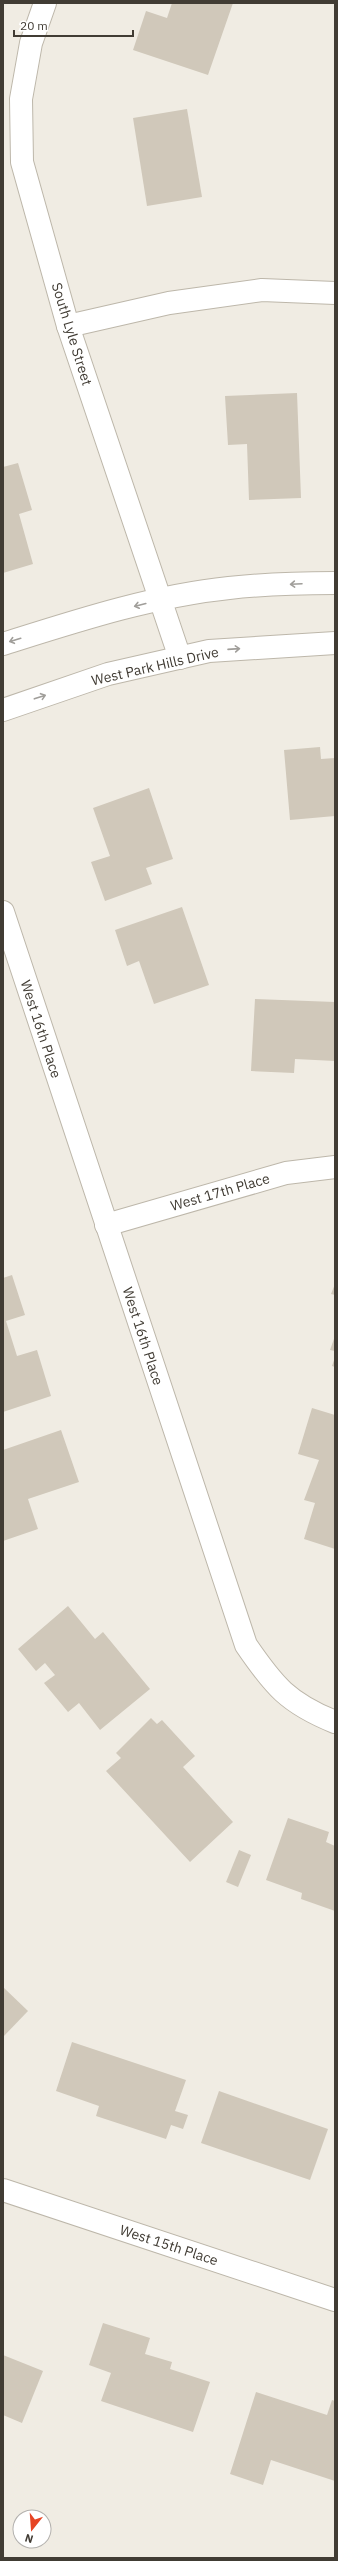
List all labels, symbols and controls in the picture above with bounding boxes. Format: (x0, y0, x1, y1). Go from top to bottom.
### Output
scale bar (14, 12, 133, 38)
text: 20 m (20, 18, 48, 33)
street label: South Lyle Street (48, 280, 96, 388)
one-way arrow (290, 580, 303, 587)
one-way arrow (134, 602, 147, 610)
one-way arrow (9, 637, 21, 645)
street label: West Park Hills Drive (90, 643, 221, 689)
one-way arrow (227, 646, 240, 653)
one-way arrow (33, 693, 46, 700)
street label: West 16th Place (17, 978, 65, 1081)
street label: West 17th Place (168, 1169, 272, 1215)
street label: West 16th Place (119, 1285, 167, 1388)
street label: West 15th Place (118, 2221, 221, 2269)
north arrow (12, 2509, 52, 2549)
text: N (23, 2531, 35, 2546)

